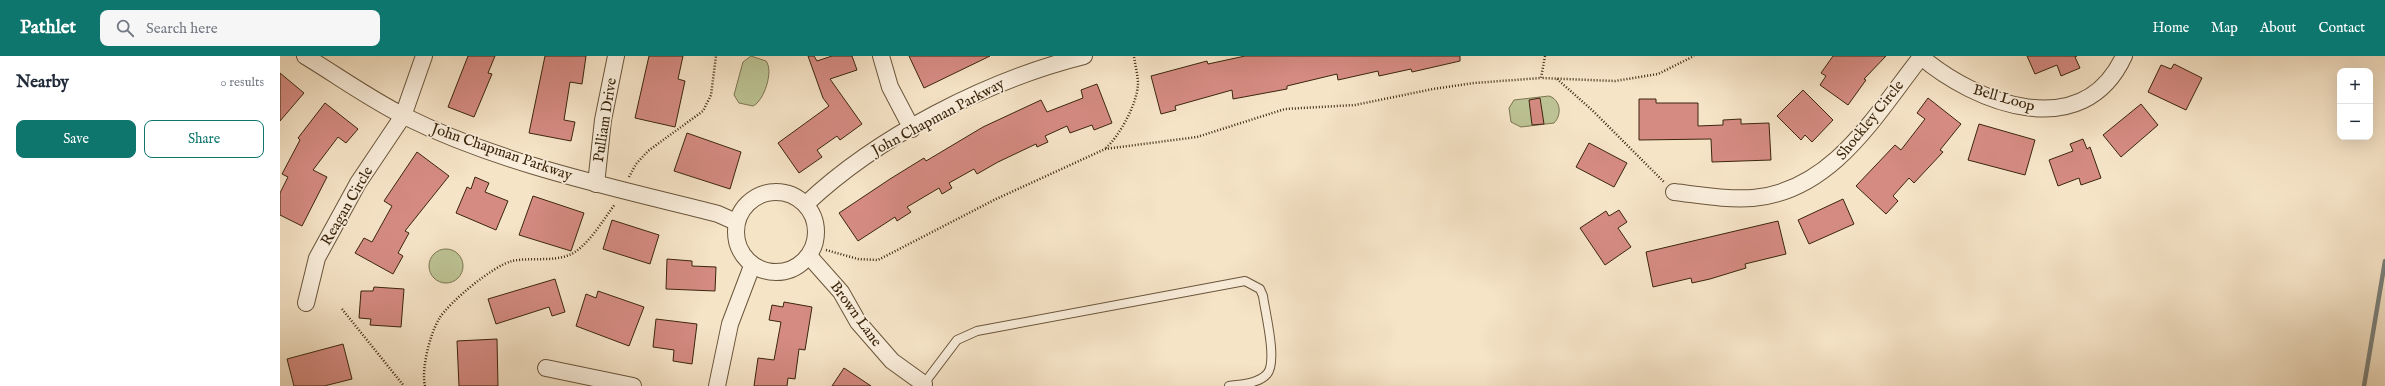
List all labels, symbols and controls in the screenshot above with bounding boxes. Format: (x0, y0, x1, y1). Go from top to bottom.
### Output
search box (100, 10, 380, 46)
text: Pathlet (20, 16, 76, 40)
icon: search (114, 17, 136, 39)
text: Search here (146, 19, 218, 38)
text: Home (2153, 19, 2189, 37)
text: Map (2211, 19, 2238, 37)
text: About (2260, 19, 2296, 37)
text: Contact (2318, 19, 2365, 37)
map controls (2337, 68, 2373, 140)
button: + (2337, 68, 2373, 104)
text: Nearby (16, 72, 69, 93)
text: 0 results (220, 74, 264, 91)
street label: John Chapman Parkway (867, 74, 1008, 161)
street label: Pulliam Drive (589, 76, 621, 163)
street label: Shockley Circle (1832, 76, 1908, 164)
street label: Bell Loop (1971, 80, 2037, 116)
button: − (2337, 104, 2373, 140)
street label: John Chapman Parkway (427, 118, 575, 185)
button: Save (16, 120, 136, 158)
button: Share (144, 120, 264, 158)
street label: Reagan Circle (317, 163, 377, 249)
street label: Brown Lane (826, 277, 886, 351)

